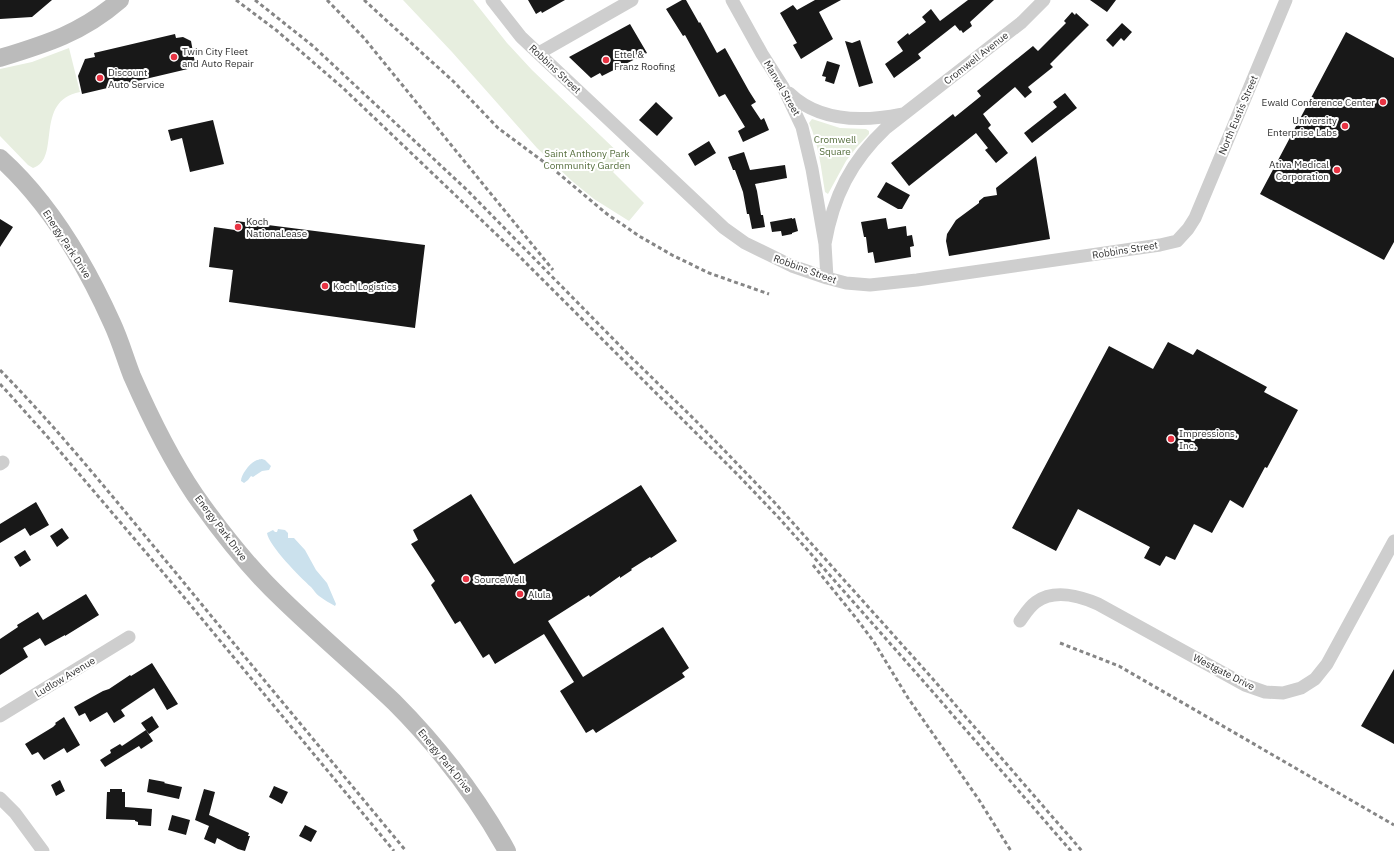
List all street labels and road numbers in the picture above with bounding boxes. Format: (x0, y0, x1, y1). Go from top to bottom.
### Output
street label: Cromwell Avenue (941, 28, 1011, 87)
street label: Robbins Street (526, 42, 584, 97)
street label: Manvel Street (761, 58, 803, 118)
street label: North Eustis Street (1215, 73, 1261, 157)
street label: Energy Park Drive (40, 207, 94, 281)
street label: Robbins Street (1091, 238, 1159, 262)
street label: Robbins Street (772, 252, 839, 287)
street label: Energy Park Drive (192, 493, 250, 564)
street label: Westgate Drive (1191, 651, 1258, 693)
street label: Ludlow Avenue (32, 654, 98, 700)
street label: Energy Park Drive (415, 726, 475, 796)

